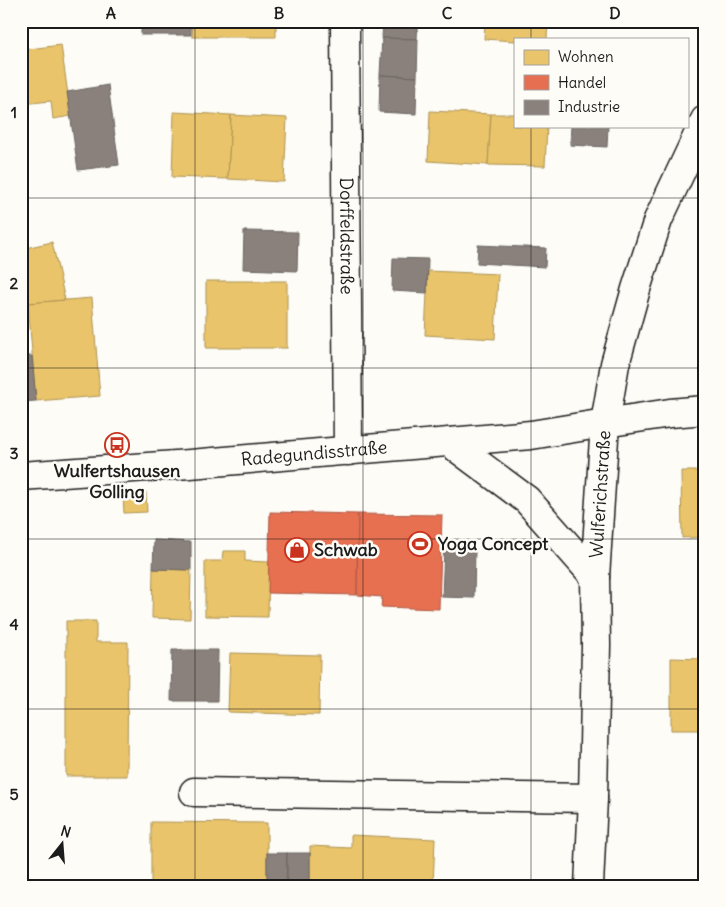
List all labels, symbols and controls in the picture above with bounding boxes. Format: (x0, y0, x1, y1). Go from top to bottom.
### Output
text: A (106, 3, 116, 23)
text: B (274, 3, 285, 23)
text: C (442, 3, 453, 23)
text: D (609, 3, 621, 23)
legend (514, 38, 688, 128)
text: Wohnen (558, 47, 614, 66)
text: Handel (558, 73, 606, 92)
text: Industrie (558, 97, 620, 116)
text: 1 (11, 102, 17, 122)
street label: Dorffeldstraße (335, 177, 359, 295)
text: 2 (10, 273, 19, 293)
street label: Wulferichstraße (584, 430, 615, 559)
bus stop icon: Wulfertshausen Golling (104, 432, 130, 458)
street label: Radegundisstraße (240, 435, 388, 471)
text: 3 (9, 443, 19, 463)
place label: Wulfertshausen Golling (54, 459, 181, 503)
sports icon: Yoga Concept (407, 531, 433, 557)
place label: Yoga Concept (437, 532, 549, 555)
shop icon: Schwab (284, 537, 310, 563)
place label: Schwab (314, 538, 378, 561)
text: 4 (9, 614, 19, 634)
text: 5 (9, 784, 19, 804)
north arrow (38, 820, 88, 870)
text: N (59, 822, 73, 842)

